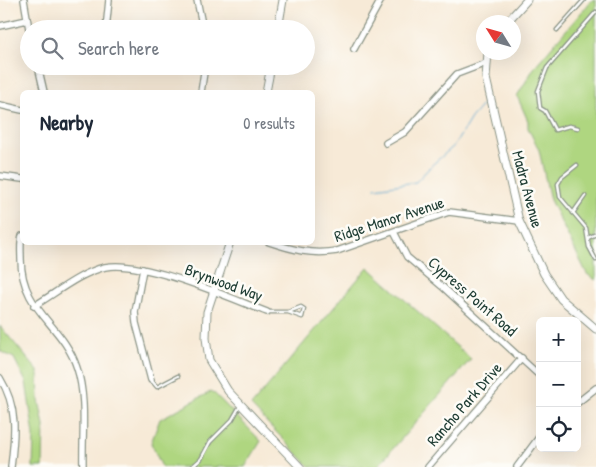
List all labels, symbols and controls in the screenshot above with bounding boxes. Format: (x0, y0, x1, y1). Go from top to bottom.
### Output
north arrow (476, 15, 521, 60)
search box (20, 20, 315, 75)
icon: search (38, 34, 66, 62)
text: Search here (78, 35, 159, 61)
text: Nearby (40, 108, 93, 137)
text: 0 results (243, 112, 295, 134)
street label: Madra Avenue (507, 148, 549, 230)
street label: Ridge Manor Avenue (331, 191, 447, 247)
street label: Cypress Point Road (424, 251, 522, 341)
street label: Brynwood Way (182, 258, 266, 306)
map controls (536, 317, 581, 452)
button: + (536, 317, 581, 362)
street label: Rancho Park Drive (421, 357, 507, 451)
button: − (536, 362, 581, 407)
button: locate (536, 407, 581, 452)

